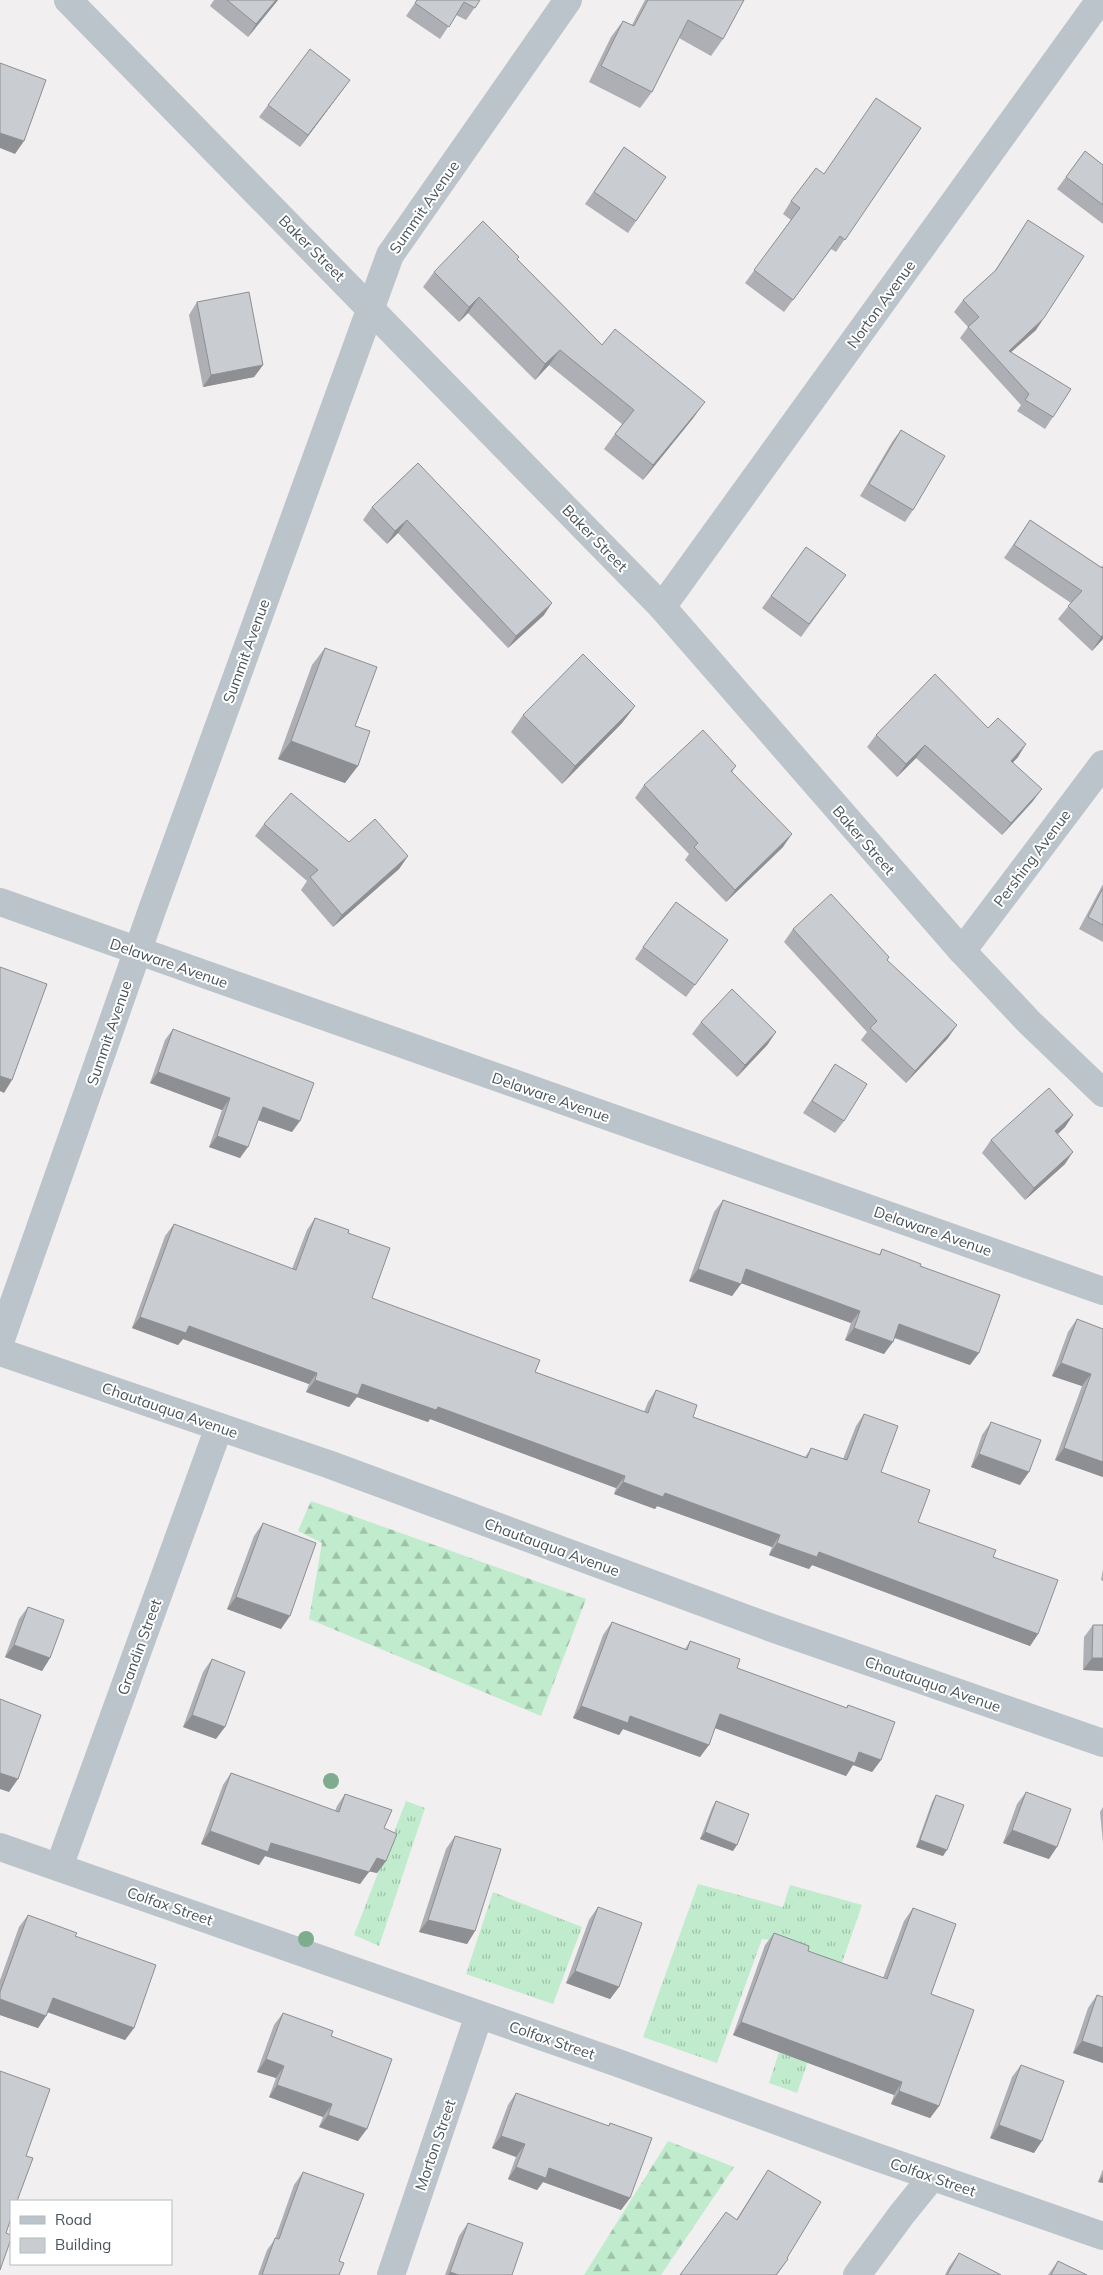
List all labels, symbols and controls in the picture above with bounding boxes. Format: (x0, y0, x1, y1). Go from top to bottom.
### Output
street label: Summit Avenue (385, 157, 463, 257)
street label: Baker Street (275, 211, 349, 285)
street label: Norton Avenue (843, 256, 919, 352)
street label: Baker Street (558, 501, 632, 575)
street label: Summit Avenue (218, 596, 274, 706)
street label: Baker Street (829, 801, 899, 879)
street label: Pershing Avenue (989, 806, 1075, 910)
street label: Delaware Avenue (108, 934, 230, 992)
street label: Summit Avenue (82, 978, 136, 1088)
street label: Delaware Avenue (490, 1068, 612, 1126)
street label: Delaware Avenue (872, 1202, 994, 1260)
street label: Chautauqua Avenue (100, 1378, 240, 1442)
street label: Chautauqua Avenue (482, 1514, 622, 1580)
street label: Grandin Street (113, 1596, 165, 1698)
street label: Chautauqua Avenue (863, 1652, 1003, 1716)
street label: Colfax Street (125, 1882, 215, 1930)
street label: Colfax Street (507, 2016, 597, 2064)
street label: Morton Street (411, 2097, 459, 2193)
street label: Colfax Street (888, 2153, 978, 2201)
legend (10, 2200, 172, 2265)
text: Road (55, 2210, 92, 2229)
text: Building (55, 2235, 111, 2254)

